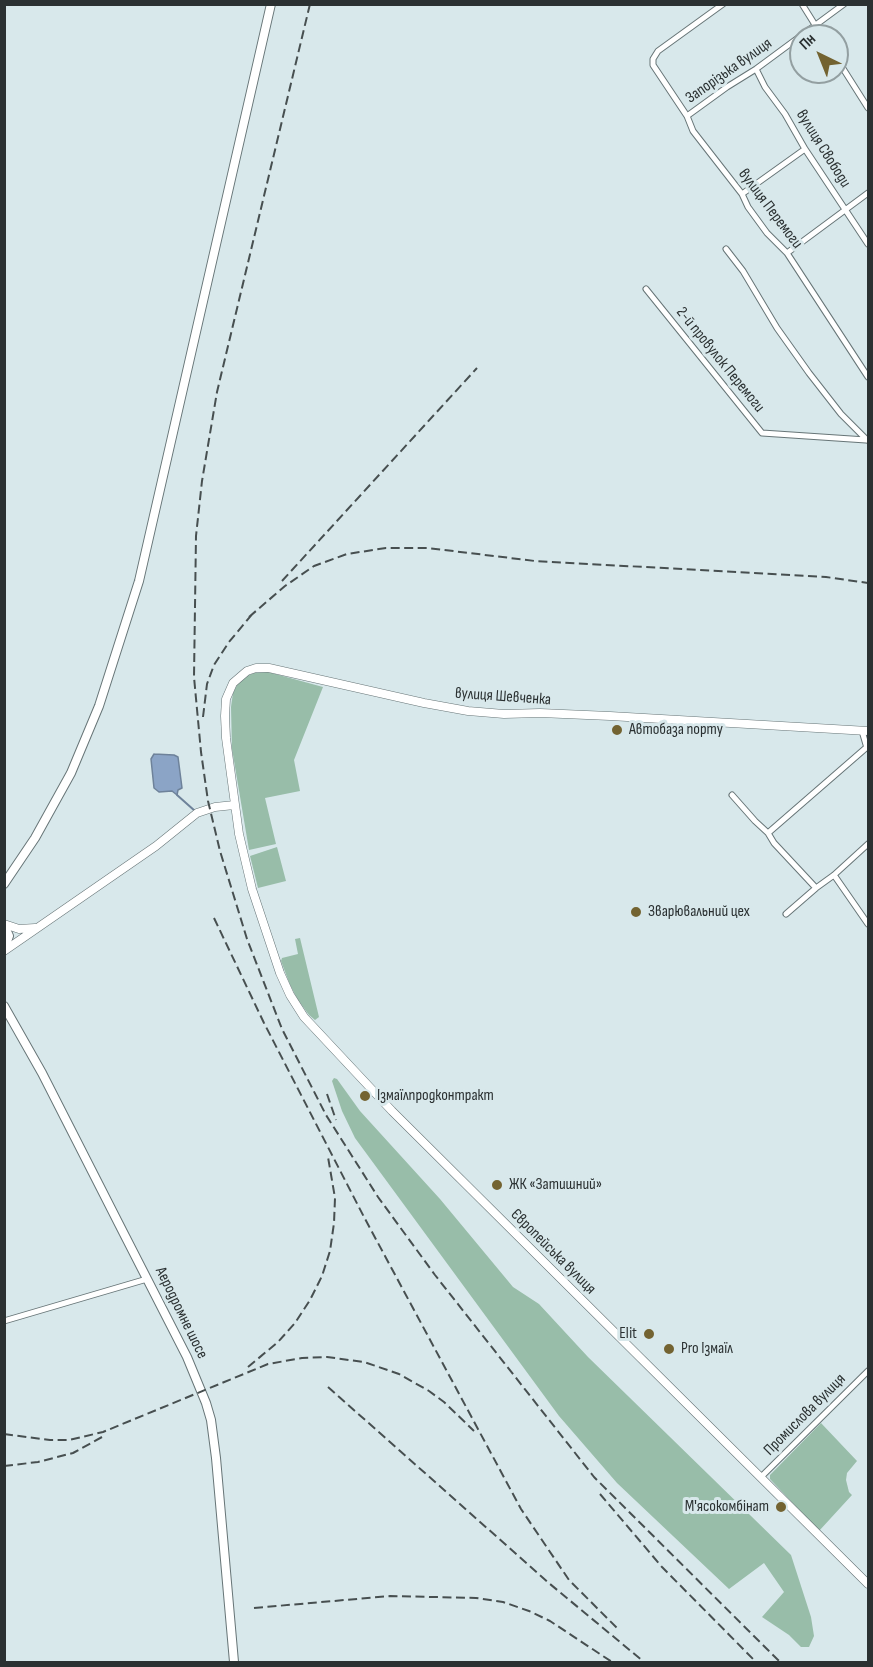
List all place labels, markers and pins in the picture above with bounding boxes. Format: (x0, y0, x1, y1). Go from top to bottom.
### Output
place label: Автобаза порту (629, 720, 723, 740)
marker: Автобаза порту (610, 723, 624, 737)
place label: Зварювальний цех (648, 902, 750, 922)
marker: Зварювальний цех (629, 905, 643, 919)
place label: Ізмаїлпродконтракт (377, 1086, 494, 1106)
marker: Ізмаїлпродконтракт (358, 1089, 372, 1103)
place label: ЖК «Затишний» (509, 1175, 602, 1195)
marker: ЖК «Затишний» (490, 1178, 504, 1192)
place label: Elit (619, 1324, 637, 1344)
marker: Elit (642, 1327, 656, 1341)
place label: Pro Ізмаїл (681, 1339, 733, 1359)
marker: Pro Ізмаїл (662, 1342, 676, 1356)
place label: М'ясокомбінат (685, 1497, 769, 1517)
marker: М'ясокомбінат (774, 1500, 788, 1514)

